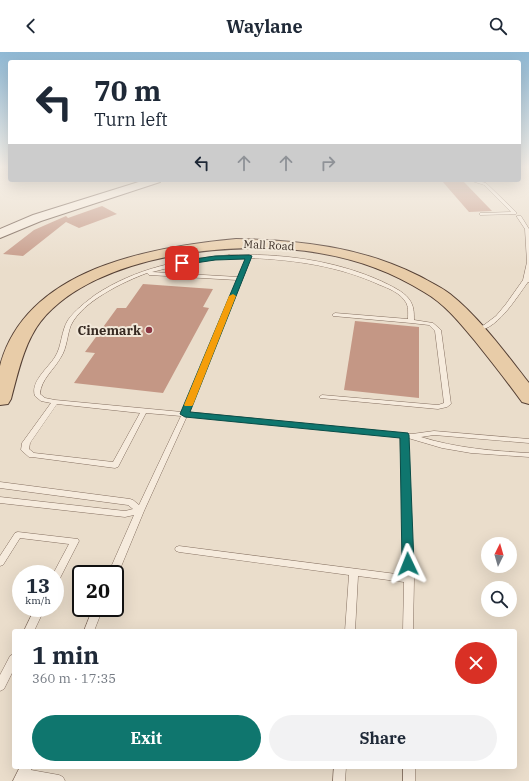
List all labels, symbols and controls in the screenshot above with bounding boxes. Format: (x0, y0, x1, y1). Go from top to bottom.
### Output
icon: back (20, 15, 42, 37)
text: Waylane (226, 15, 303, 38)
icon: search (487, 15, 509, 37)
text: 70 m (94, 72, 161, 109)
icon: left (28, 76, 80, 128)
text: Turn left (94, 108, 168, 131)
icon: left (191, 152, 213, 174)
icon: ahead (233, 152, 255, 174)
icon: ahead (275, 152, 297, 174)
icon: right (317, 152, 339, 174)
street label: Mall Road (243, 237, 295, 253)
pin (165, 246, 199, 280)
icon: arrive (171, 252, 193, 274)
place label: Cinemark (77, 322, 142, 339)
marker: Cinemark (144, 325, 154, 335)
north arrow (481, 537, 517, 573)
map controls (481, 537, 517, 617)
position arrow (387, 543, 429, 585)
speed limit sign: 20 (72, 565, 124, 617)
text: 13 (26, 572, 50, 599)
button: search (481, 581, 517, 617)
text: km/h (25, 594, 51, 607)
text: 1 min (32, 639, 99, 671)
button: close (455, 642, 497, 684)
text: 360 m · 17:35 (32, 670, 116, 687)
button: Exit (32, 715, 261, 761)
button: Share (269, 715, 497, 761)

